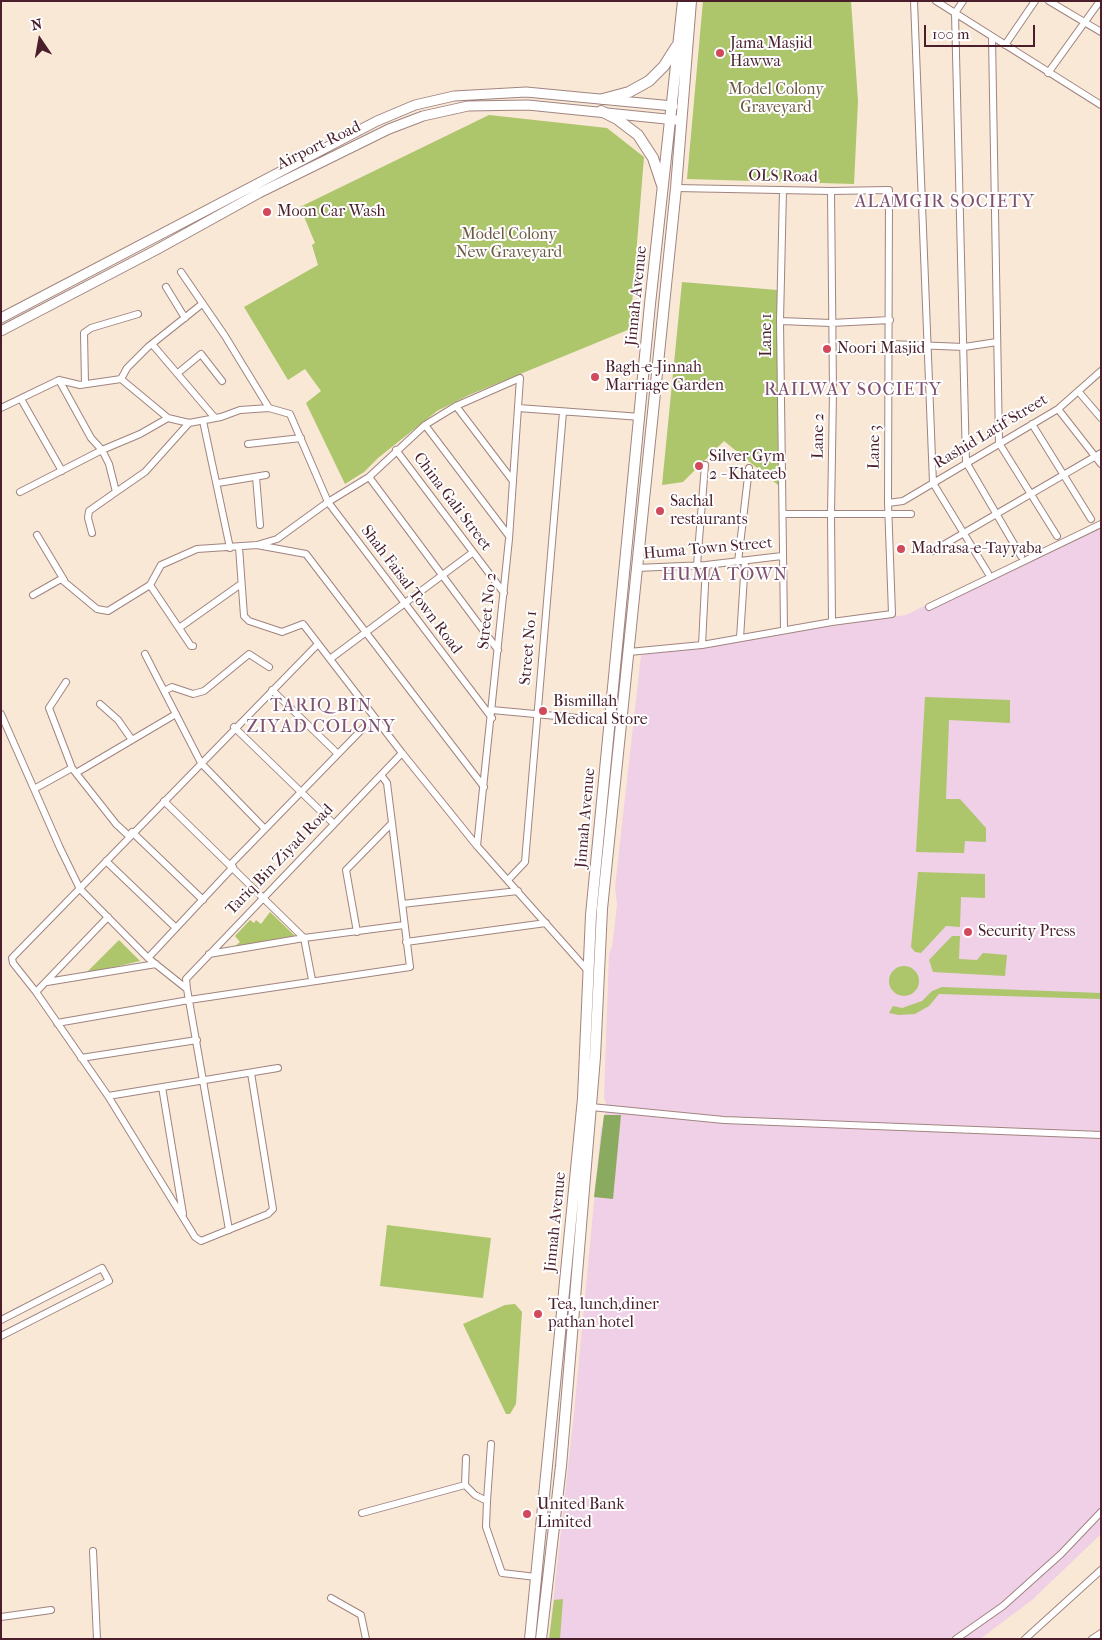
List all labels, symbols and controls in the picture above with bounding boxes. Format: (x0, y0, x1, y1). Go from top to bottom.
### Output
north arrow (15, 15, 65, 65)
text: N (30, 15, 44, 34)
scale bar (927, 15, 1038, 47)
text: 100 m (932, 25, 970, 43)
place label: Jama Masjid Hawwa (730, 34, 813, 72)
marker: Jama Masjid Hawwa (714, 47, 726, 59)
park label: Model Colony Graveyard (728, 80, 824, 118)
street label: Airport Road (274, 117, 364, 175)
street label: OLS Road (748, 167, 818, 187)
district label: ALAMGIR SOCIETY (853, 192, 1037, 214)
place label: Moon Car Wash (277, 202, 386, 222)
marker: Moon Car Wash (261, 206, 273, 218)
park label: Model Colony New Graveyard (456, 225, 562, 263)
street label: Jinnah Avenue (622, 245, 652, 347)
street label: Lane 1 (757, 313, 777, 357)
place label: Noori Masjid (837, 339, 925, 359)
marker: Noori Masjid (821, 343, 833, 355)
place label: Bagh-e-Jinnah Marriage Garden (605, 358, 724, 396)
marker: Bagh-e-Jinnah Marriage Garden (589, 371, 601, 383)
district label: RAILWAY SOCIETY (762, 380, 944, 402)
street label: Rashid Latif Street (931, 390, 1051, 474)
street label: Lane 2 (809, 413, 829, 459)
street label: Lane 3 (865, 425, 885, 469)
place label: Silver Gym 2 - Khateeb (709, 447, 786, 485)
street label: China Gali Street (409, 449, 495, 555)
marker: Silver Gym 2 - Khateeb (693, 460, 705, 472)
place label: Sachal restaurants (670, 492, 748, 530)
marker: Sachal restaurants (654, 505, 666, 517)
street label: Shah Faisal Town Road (356, 522, 466, 658)
street label: Huma Town Street (643, 534, 773, 564)
place label: Madrasa-e-Tayyaba (911, 539, 1042, 559)
marker: Madrasa-e-Tayyaba (895, 543, 907, 555)
district label: HUMA TOWN (661, 565, 789, 587)
street label: Street No 2 (474, 572, 502, 650)
street label: Street No 1 (516, 610, 542, 686)
place label: Bismillah Medical Store (553, 692, 648, 730)
district label: TARIQ BIN ZIYAD COLONY (245, 696, 397, 739)
marker: Bismillah Medical Store (537, 705, 549, 717)
street label: Jinnah Avenue (572, 767, 600, 869)
street label: Tariq Bin Ziyad Road (222, 801, 338, 919)
place label: Security Press (978, 922, 1075, 942)
marker: Security Press (962, 926, 974, 938)
street label: Jinnah Avenue (541, 1171, 571, 1273)
place label: Tea, lunch,diner pathan hotel (548, 1295, 659, 1333)
marker: Tea, lunch,diner pathan hotel (532, 1308, 544, 1320)
place label: United Bank Limited (537, 1495, 624, 1533)
marker: United Bank Limited (521, 1508, 533, 1520)

